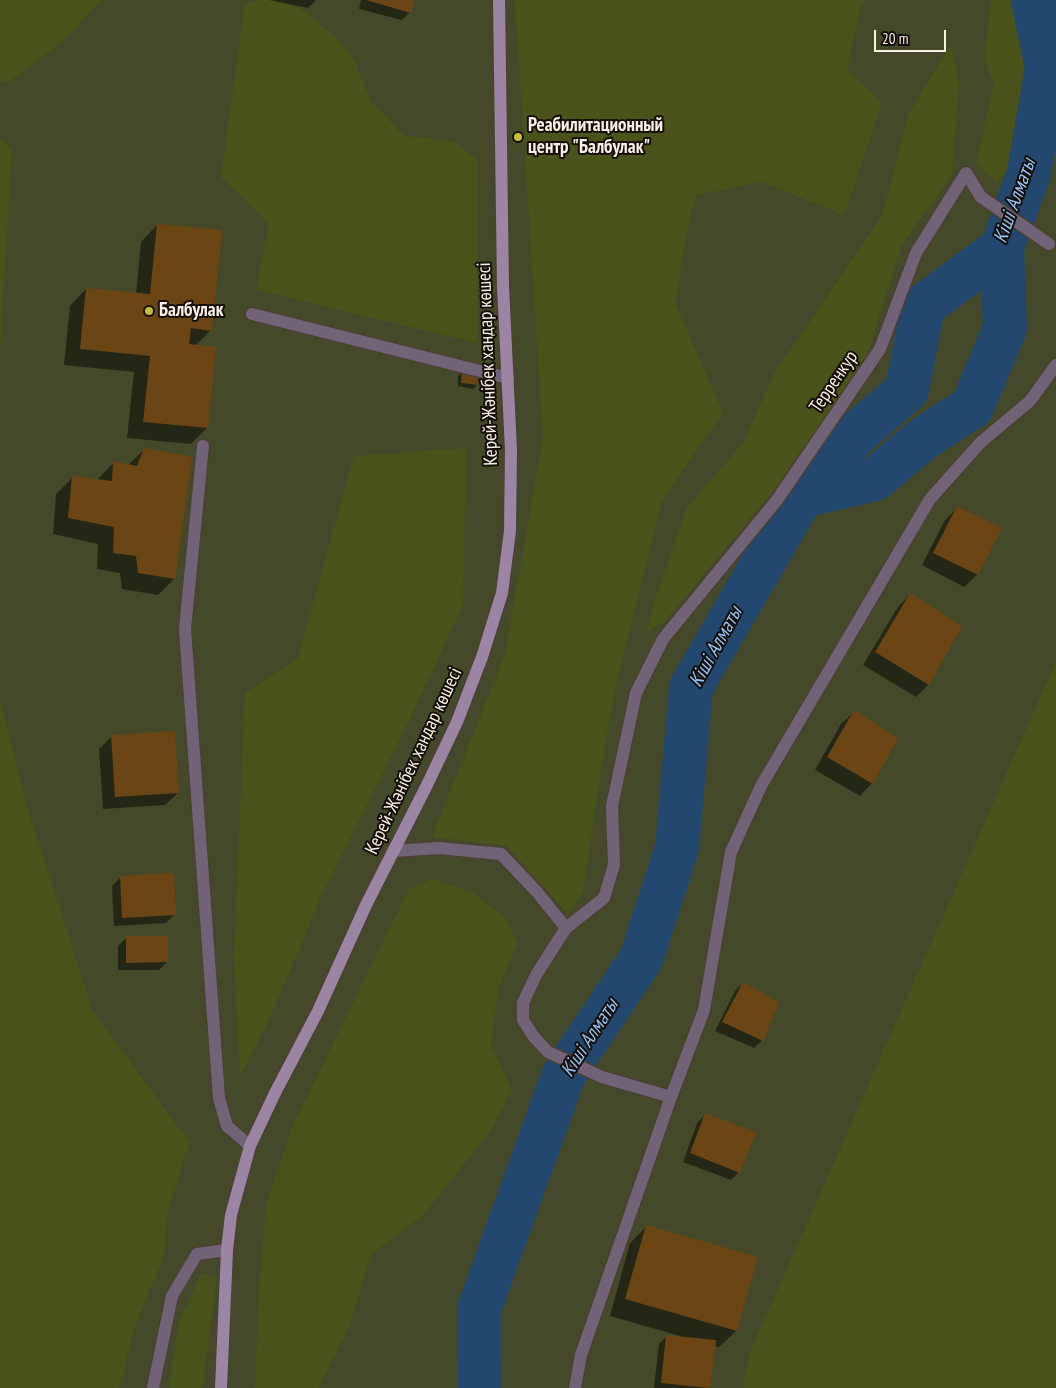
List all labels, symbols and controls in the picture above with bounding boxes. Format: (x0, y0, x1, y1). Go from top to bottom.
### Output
scale bar (876, 20, 948, 52)
text: 20 m (882, 29, 908, 48)
place label: Реабилитационный центр "Балбулак" (528, 115, 663, 159)
marker: Реабилитационный центр "Балбулак" (512, 131, 524, 143)
water label: Кіші Алматы (989, 156, 1041, 246)
street label: Керей-Жәнібек хандар көшесі (473, 262, 503, 466)
place label: Балбулак (159, 300, 223, 322)
marker: Балбулак (143, 305, 155, 317)
street label: Терренкур (805, 347, 863, 417)
water label: Кіші Алматы (684, 603, 748, 691)
street label: Керей-Жәнібек хандар көшесі (361, 664, 467, 858)
water label: Кіші Алматы (556, 995, 624, 1081)

